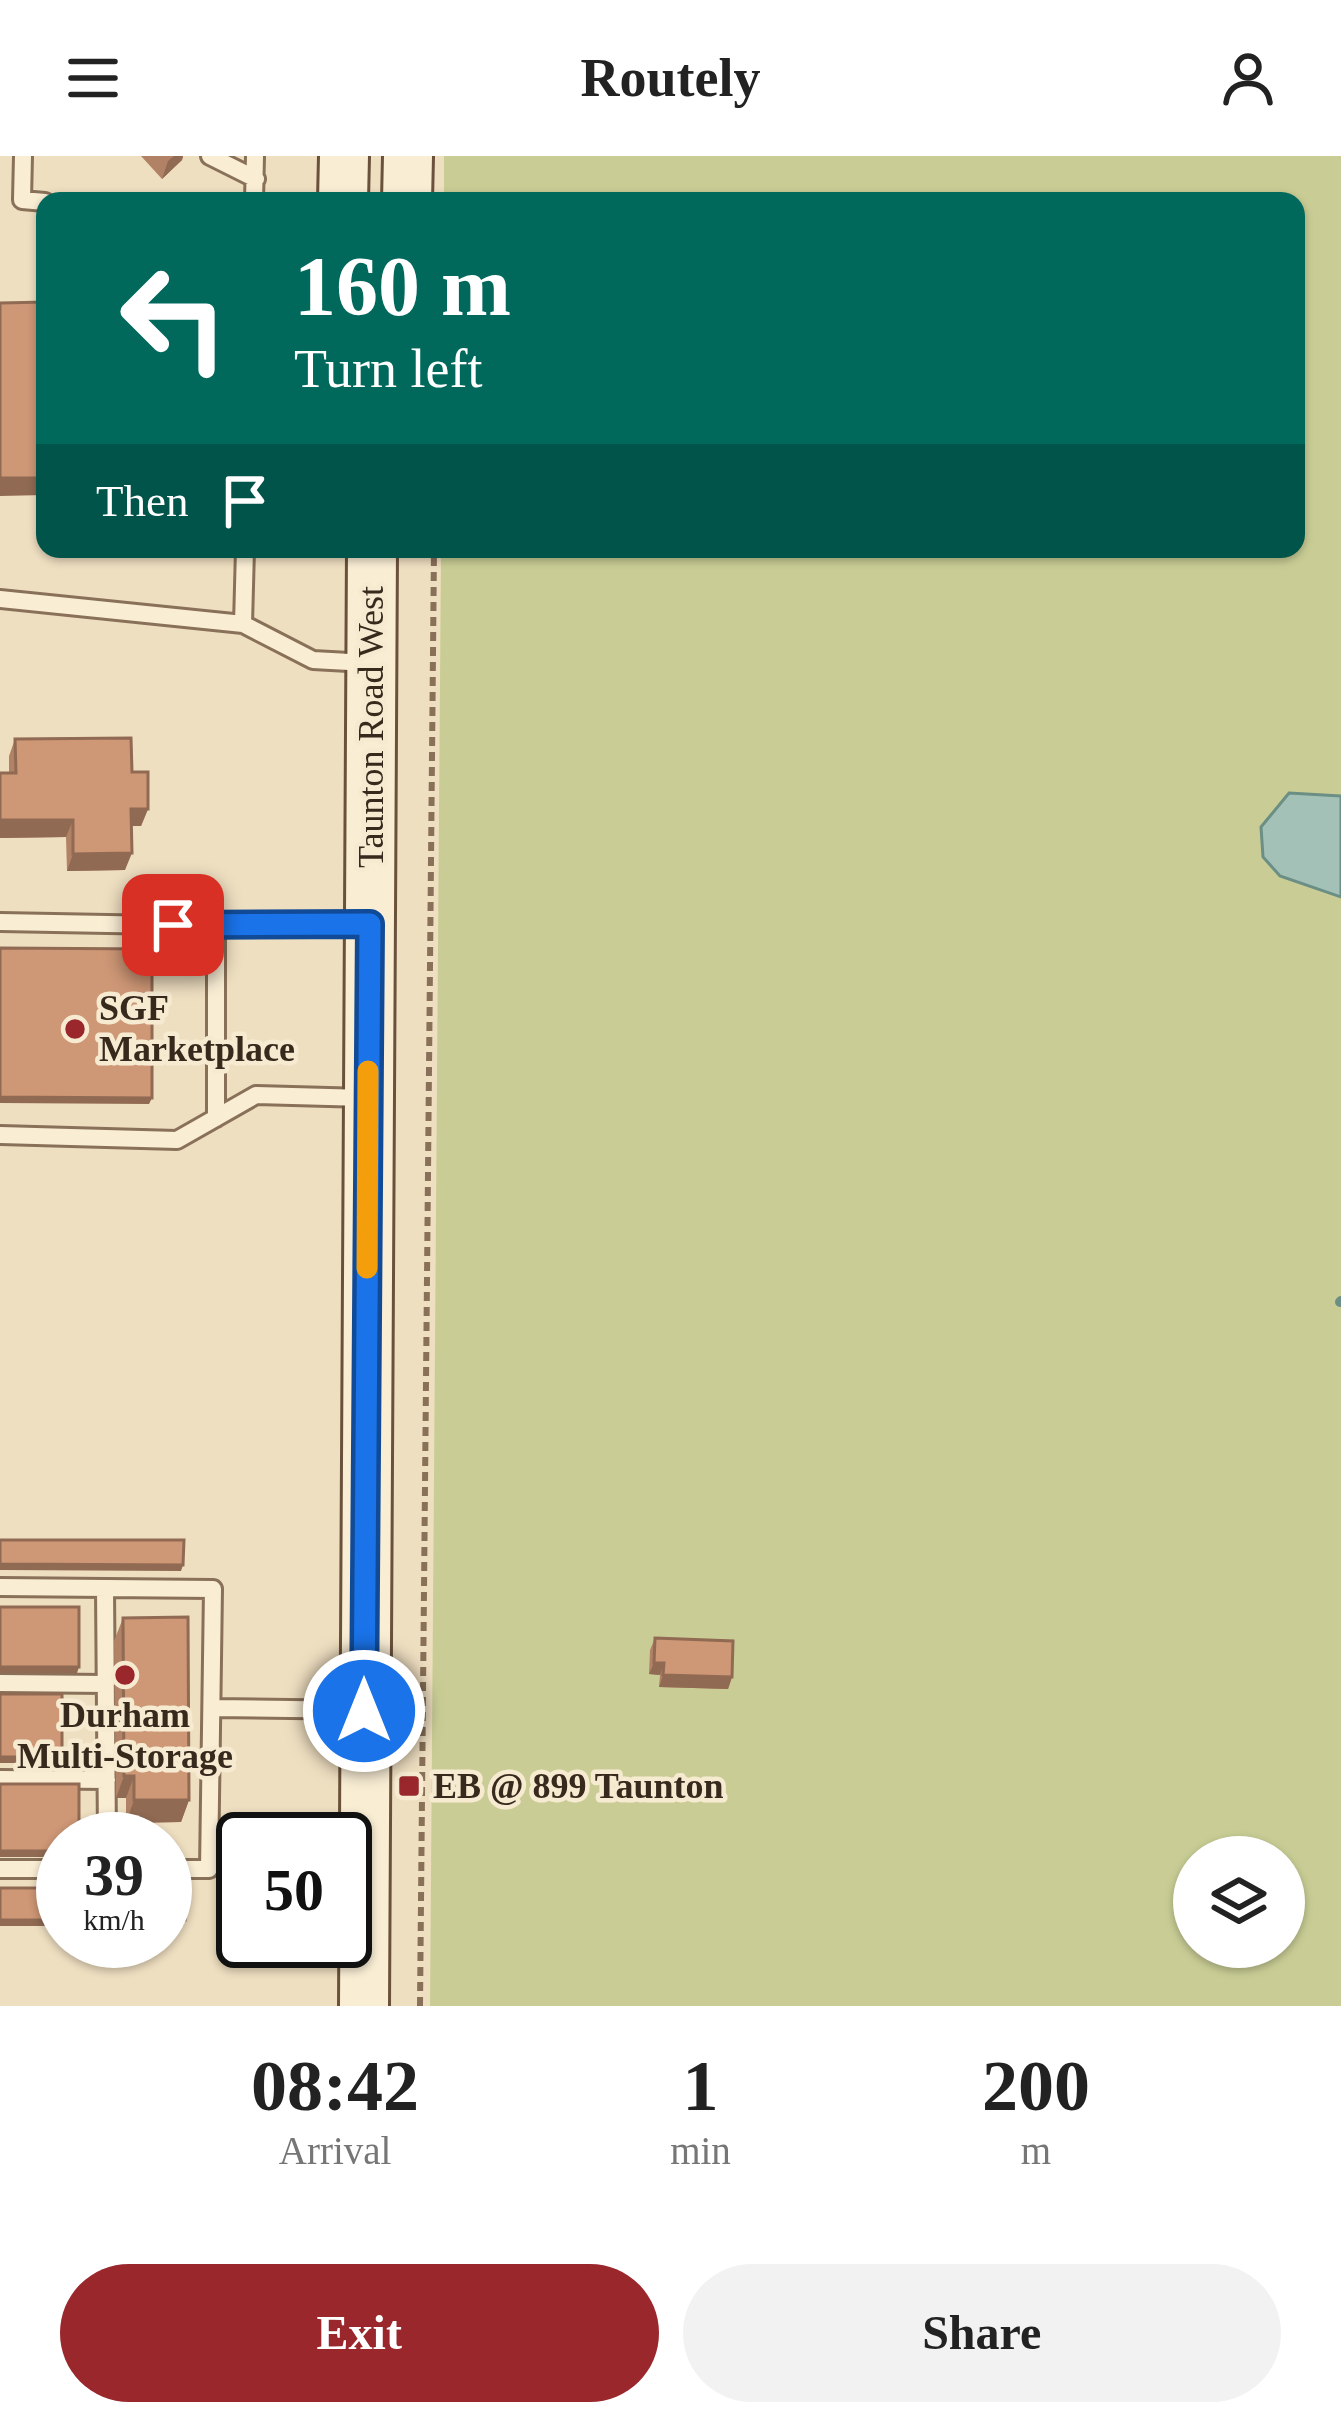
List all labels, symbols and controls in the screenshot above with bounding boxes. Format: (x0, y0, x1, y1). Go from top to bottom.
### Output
icon: menu (60, 45, 126, 111)
icon: person (1215, 45, 1281, 111)
text: Routely (581, 48, 760, 108)
icon: left (96, 240, 252, 396)
text: 160 m (294, 240, 511, 333)
text: Turn left (294, 339, 483, 399)
icon: arrive (212, 468, 278, 534)
text: Then (96, 476, 188, 526)
street label: Taunton Road West (351, 586, 391, 868)
pin (122, 874, 224, 976)
icon: arrive (140, 892, 206, 958)
place label: SGF Marketplace (99, 988, 295, 1069)
marker: SGF Marketplace (62, 1016, 88, 1042)
position arrow (301, 1648, 427, 1774)
marker: Durham Multi-Storage (112, 1662, 138, 1688)
place label: Durham Multi-Storage (17, 1695, 233, 1776)
place label: EB @ 899 Taunton (433, 1766, 724, 1806)
marker: EB @ 899 Taunton (396, 1773, 422, 1799)
speed limit sign: 50 (216, 1812, 372, 1968)
map controls (1173, 1836, 1305, 1968)
button: layers (1173, 1836, 1305, 1968)
text: 39 (84, 1842, 144, 1908)
text: km/h (83, 1903, 145, 1936)
text: 08:42 (251, 2046, 419, 2126)
text: 1 (682, 2046, 718, 2126)
text: 200 (982, 2046, 1090, 2126)
text: Arrival (279, 2129, 391, 2172)
text: min (670, 2129, 731, 2172)
text: m (1021, 2129, 1051, 2172)
button: Exit (60, 2264, 659, 2402)
button: Share (683, 2264, 1281, 2402)

